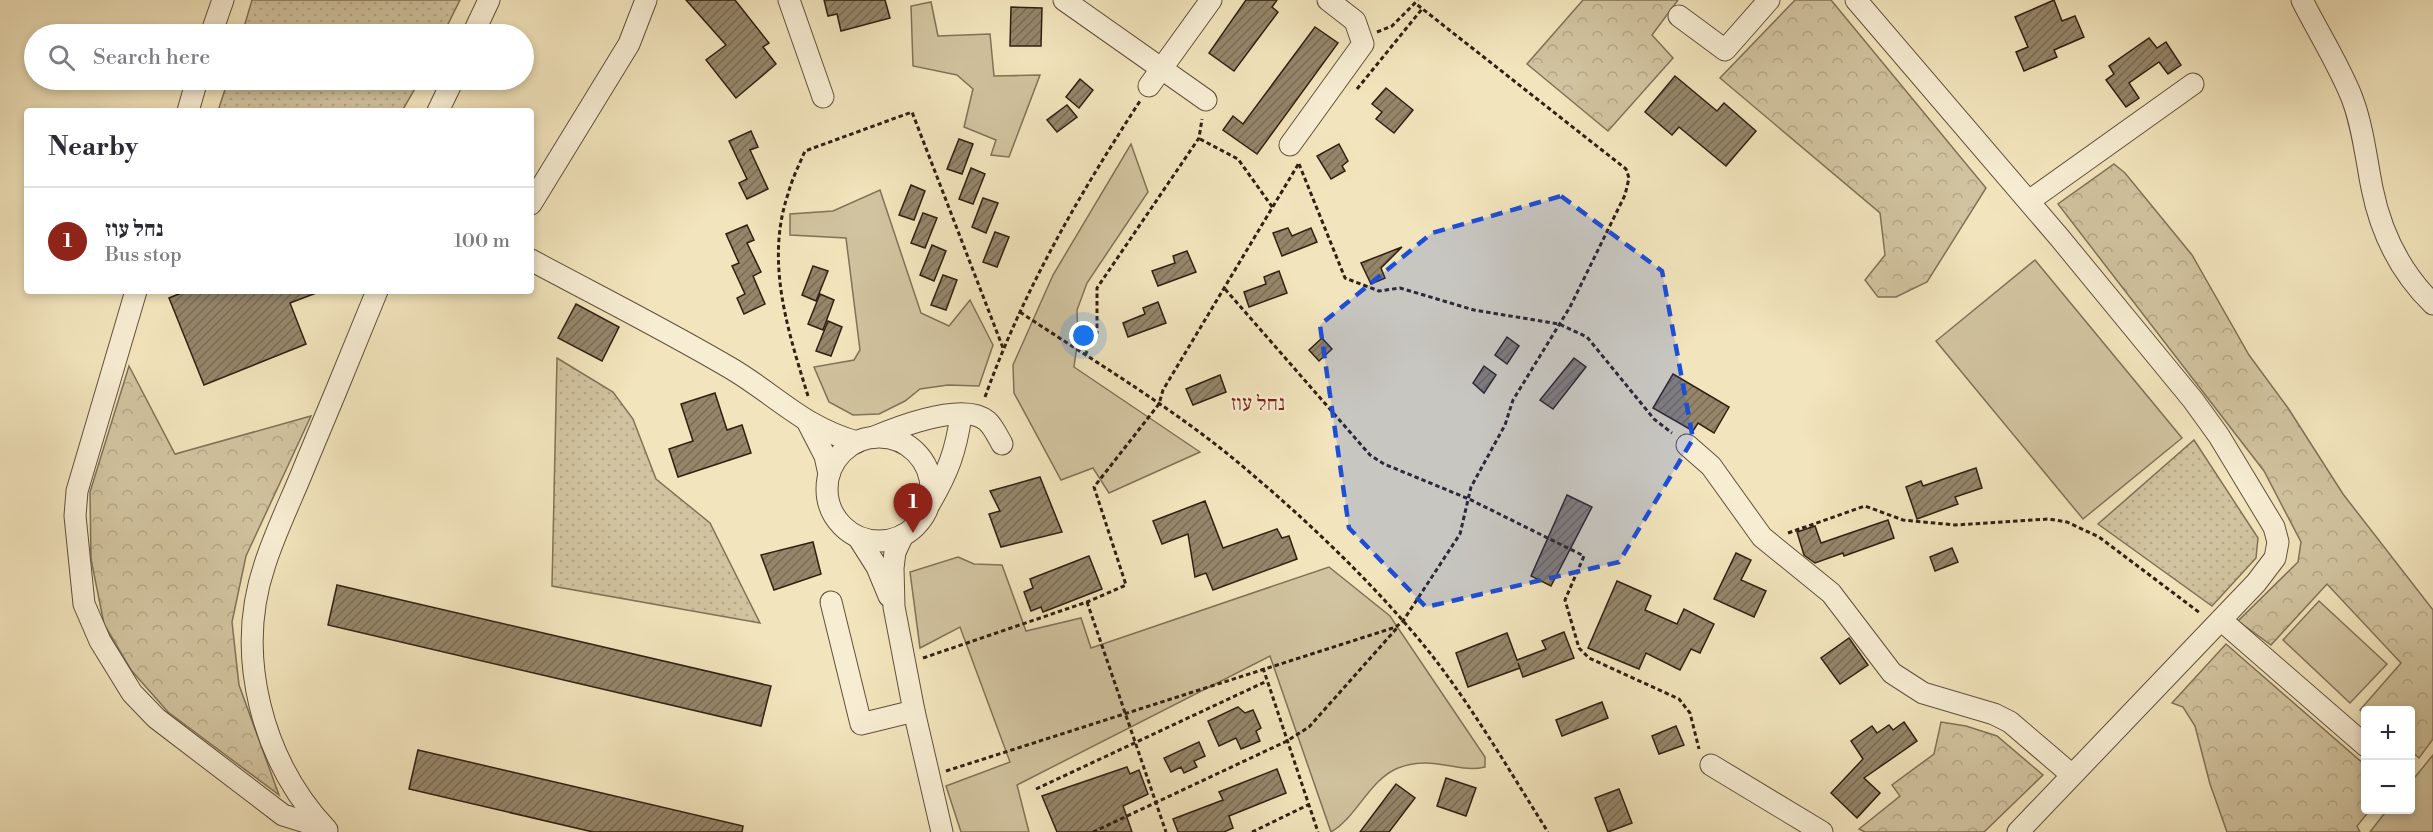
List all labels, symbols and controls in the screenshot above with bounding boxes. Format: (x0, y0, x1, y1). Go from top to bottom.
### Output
search box (24, 24, 534, 90)
icon: search (45, 41, 78, 74)
text: Search here (93, 44, 210, 71)
text: Nearby (48, 131, 138, 163)
text: נחל עוז (105, 216, 163, 243)
text: 1 (63, 229, 72, 254)
text: 100 m (454, 229, 510, 254)
text: Bus stop (105, 243, 182, 268)
your location (1069, 321, 1098, 350)
district label: נחל עוז (1231, 391, 1285, 417)
pin: 1 (894, 484, 932, 533)
map controls (2361, 706, 2415, 814)
button: + (2361, 706, 2415, 760)
button: − (2361, 760, 2415, 814)

